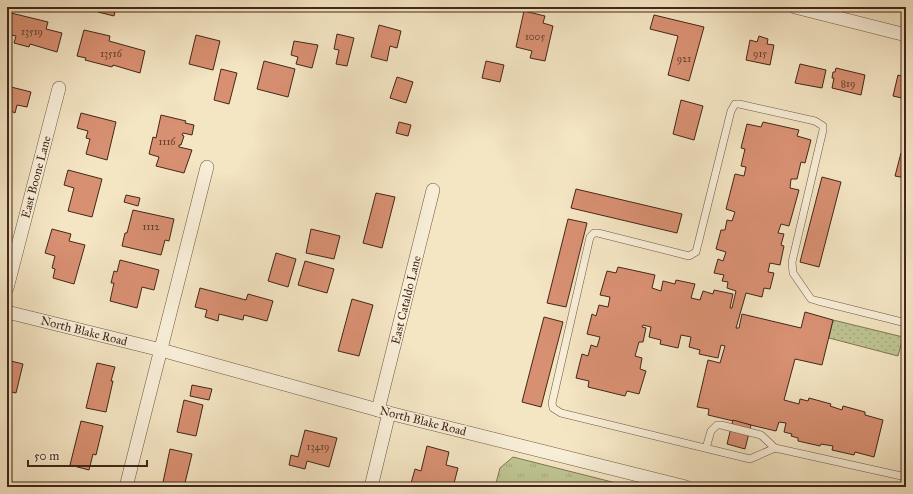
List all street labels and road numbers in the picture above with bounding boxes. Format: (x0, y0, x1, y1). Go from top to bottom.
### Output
street label: East Boone Lane (18, 134, 54, 220)
street label: East Cataldo Lane (388, 254, 424, 346)
street label: North Blake Road (39, 313, 129, 349)
street label: North Blake Road (378, 403, 468, 439)

